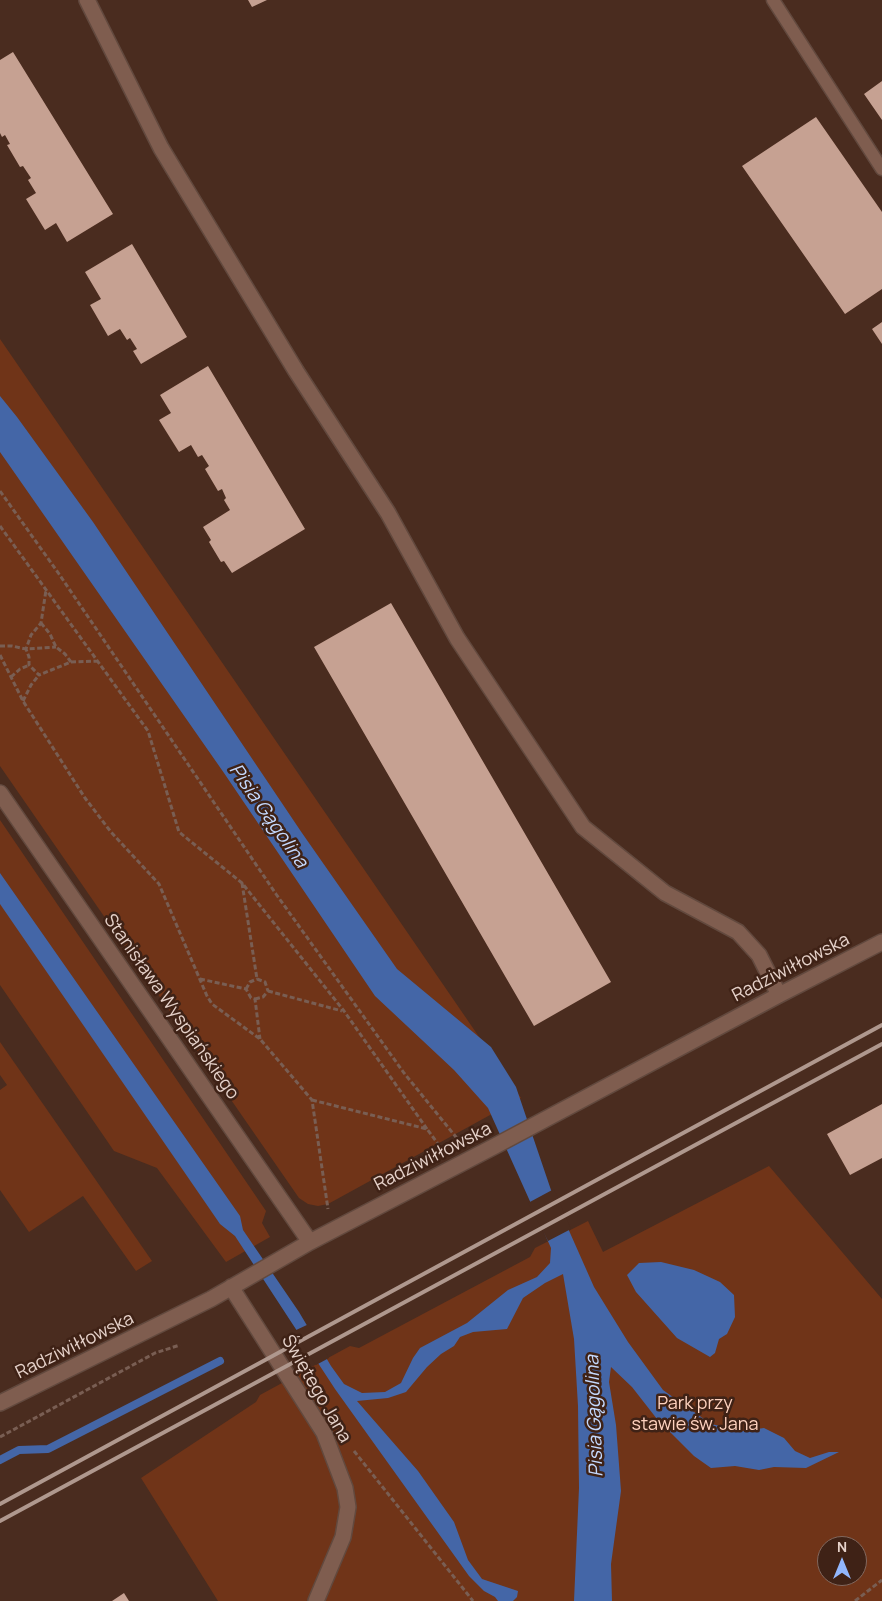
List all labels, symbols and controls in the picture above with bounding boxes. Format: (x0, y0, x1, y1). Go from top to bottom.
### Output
water label: Pisia Gągolina (224, 760, 312, 872)
street label: Stanisława Wyspiańskiego (99, 910, 243, 1104)
street label: Radziwiłłowska (729, 929, 853, 1007)
street label: Radziwiłłowska (371, 1118, 495, 1196)
street label: Radziwiłłowska (12, 1308, 138, 1384)
street label: Świętego Jana (276, 1331, 356, 1447)
water label: Pisia Gągolina (581, 1355, 609, 1477)
park label: Park przy stawie św. Jana (631, 1393, 759, 1436)
north arrow (817, 1536, 867, 1586)
text: N (837, 1537, 847, 1556)

